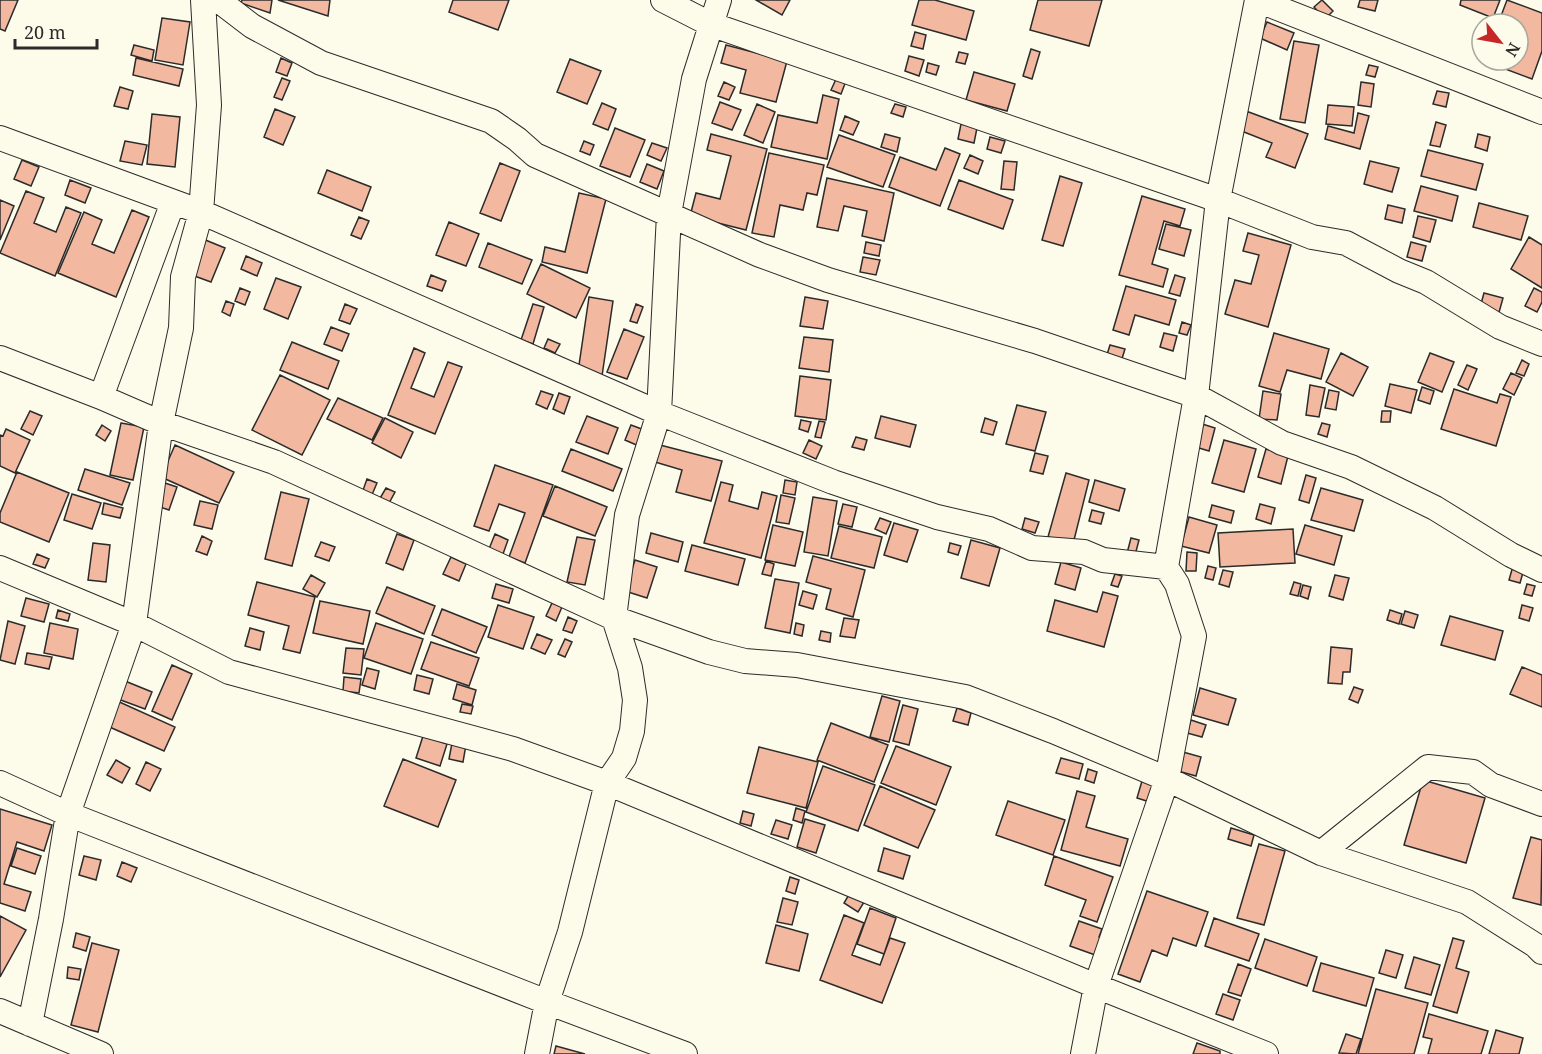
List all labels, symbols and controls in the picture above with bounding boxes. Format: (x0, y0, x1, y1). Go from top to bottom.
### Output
scale bar (15, 12, 98, 50)
north arrow (1470, 12, 1530, 72)
text: 20 m (24, 20, 66, 44)
text: N (1500, 39, 1526, 61)

